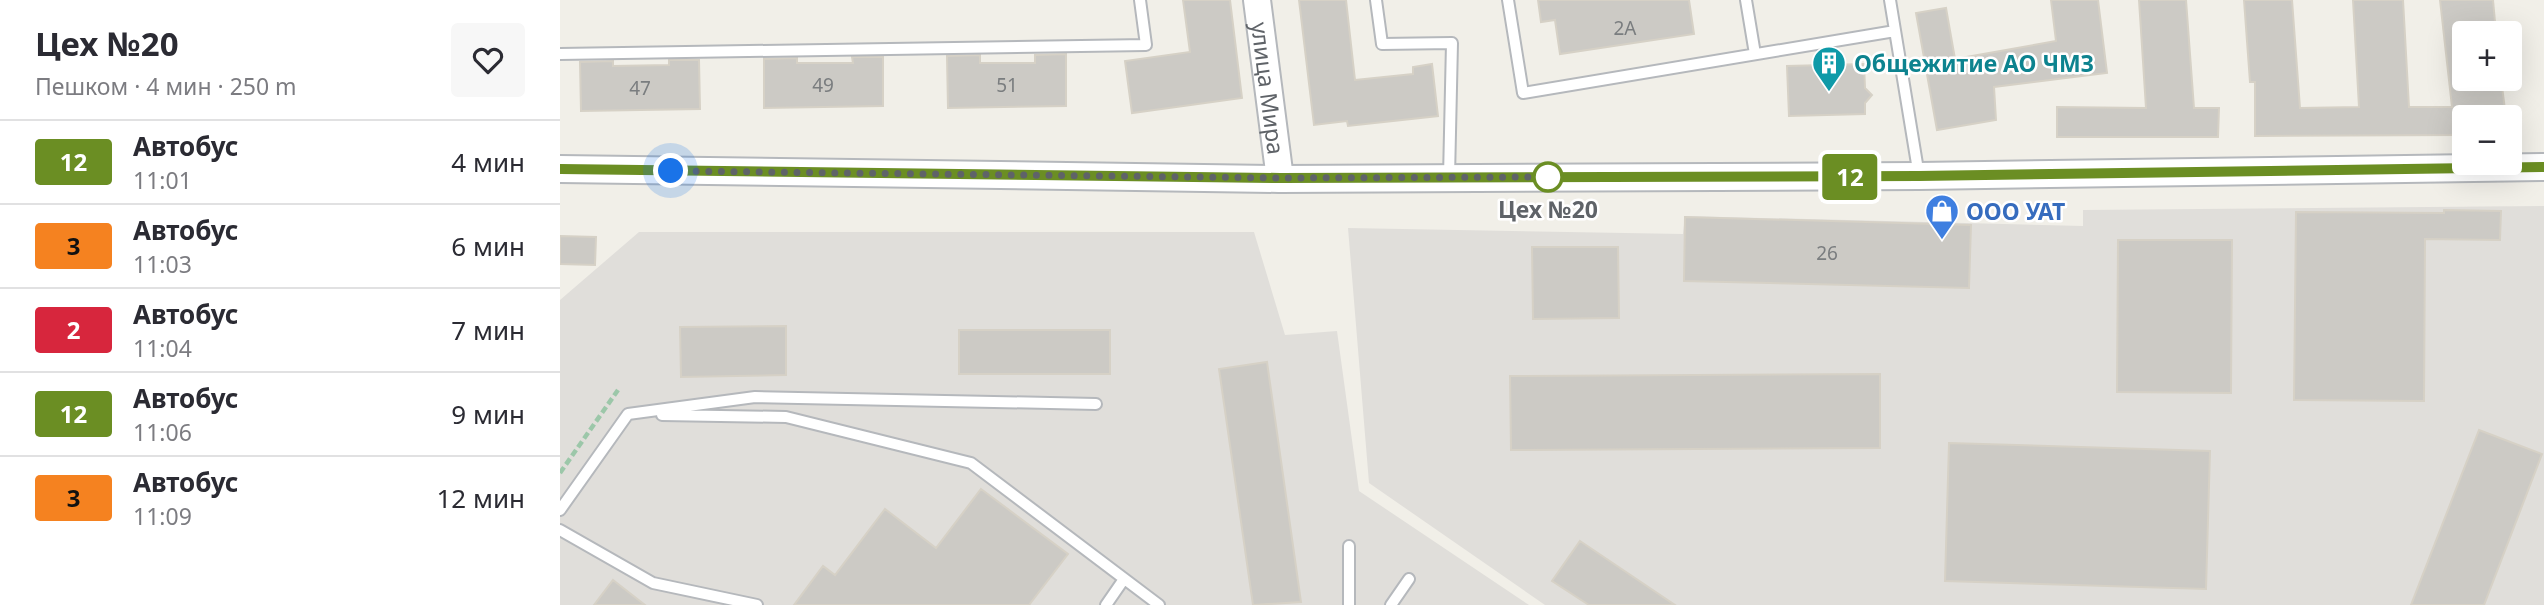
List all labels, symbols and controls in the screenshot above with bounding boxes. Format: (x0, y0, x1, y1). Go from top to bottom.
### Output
house number: 2А (1614, 15, 1637, 41)
street label: улица Мира (1244, 20, 1293, 156)
text: Цех №20 (35, 21, 179, 66)
map controls (2452, 21, 2522, 175)
button: + (2452, 21, 2522, 91)
button: heart (451, 23, 525, 97)
building icon: Общежитие АО ЧМЗ (1810, 44, 1848, 93)
place label: Общежитие АО ЧМЗ (1854, 47, 2094, 79)
text: Пешком · 4 мин · 250 m (35, 70, 297, 102)
house number: 49 (812, 72, 834, 98)
house number: 51 (996, 72, 1018, 98)
house number: 47 (629, 75, 651, 101)
button: − (2452, 105, 2522, 175)
text: Автобус (133, 128, 238, 164)
text: 4 мин (451, 144, 525, 180)
text: 12 (60, 145, 87, 178)
your location (653, 153, 688, 188)
line badge: 12 (1818, 154, 1882, 200)
text: 12 (1836, 160, 1864, 193)
marker: Цех №20 (1533, 162, 1563, 192)
text: 11:01 (133, 164, 192, 196)
shop icon: ООО УАТ (1923, 192, 1961, 241)
place label: Цех №20 (1498, 193, 1598, 225)
place label: ООО УАТ (1966, 195, 2065, 227)
text: Автобус (133, 212, 238, 248)
text: 6 мин (451, 228, 525, 264)
text: 3 (67, 229, 80, 262)
house number: 26 (1816, 240, 1838, 266)
text: 11:03 (133, 248, 192, 280)
text: Автобус (133, 296, 238, 332)
text: 7 мин (451, 312, 525, 348)
text: 2 (67, 313, 80, 346)
text: 11:04 (133, 332, 192, 364)
text: Автобус (133, 380, 238, 416)
text: 9 мин (451, 396, 525, 432)
text: 12 (60, 397, 87, 430)
text: 11:06 (133, 416, 192, 448)
text: Автобус (133, 464, 238, 500)
text: 12 мин (436, 480, 525, 516)
text: 3 (67, 481, 80, 514)
text: 11:09 (133, 500, 192, 532)

